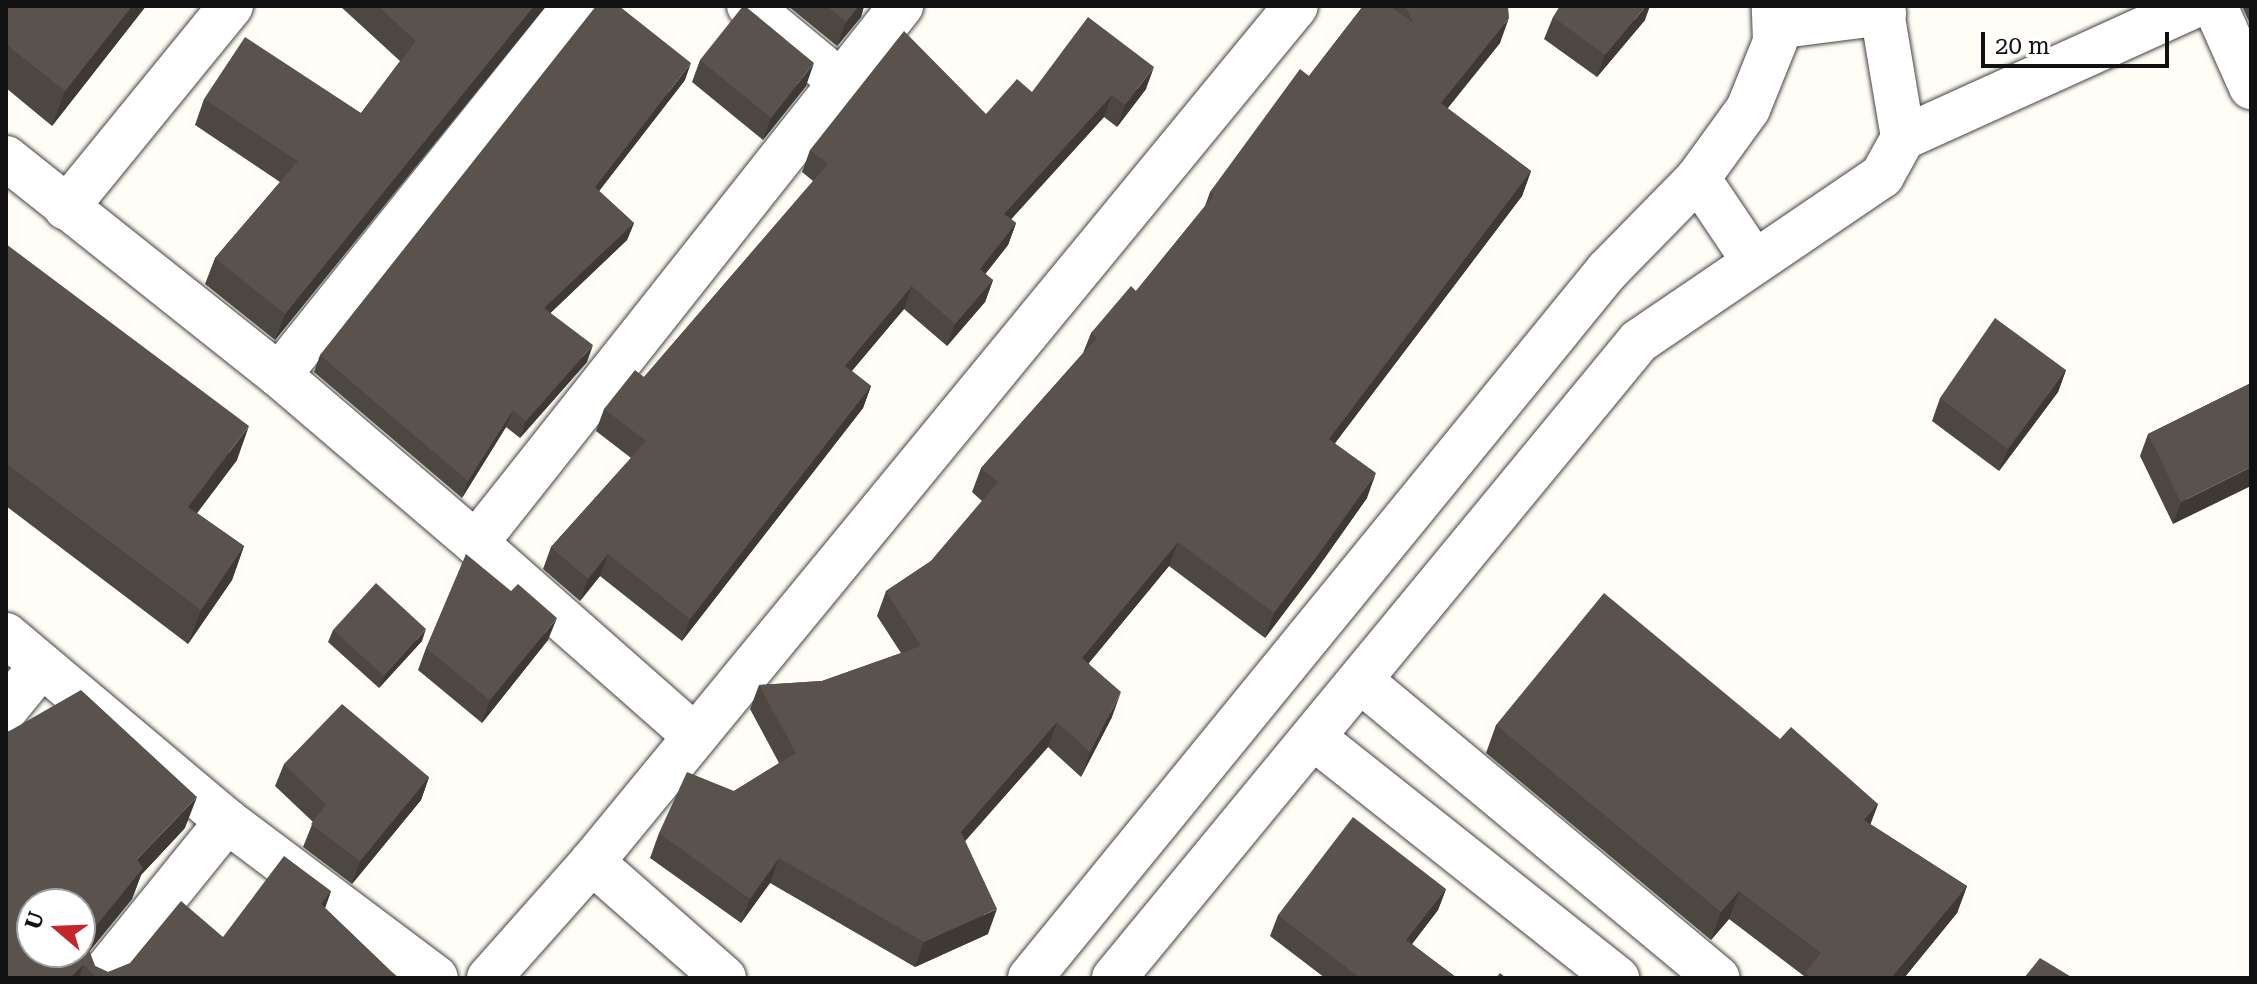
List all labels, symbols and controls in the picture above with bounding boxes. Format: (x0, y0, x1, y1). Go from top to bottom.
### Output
scale bar (1985, 16, 2173, 66)
text: 20 m (1995, 32, 2050, 60)
north arrow (16, 888, 96, 968)
text: U (20, 909, 49, 933)

